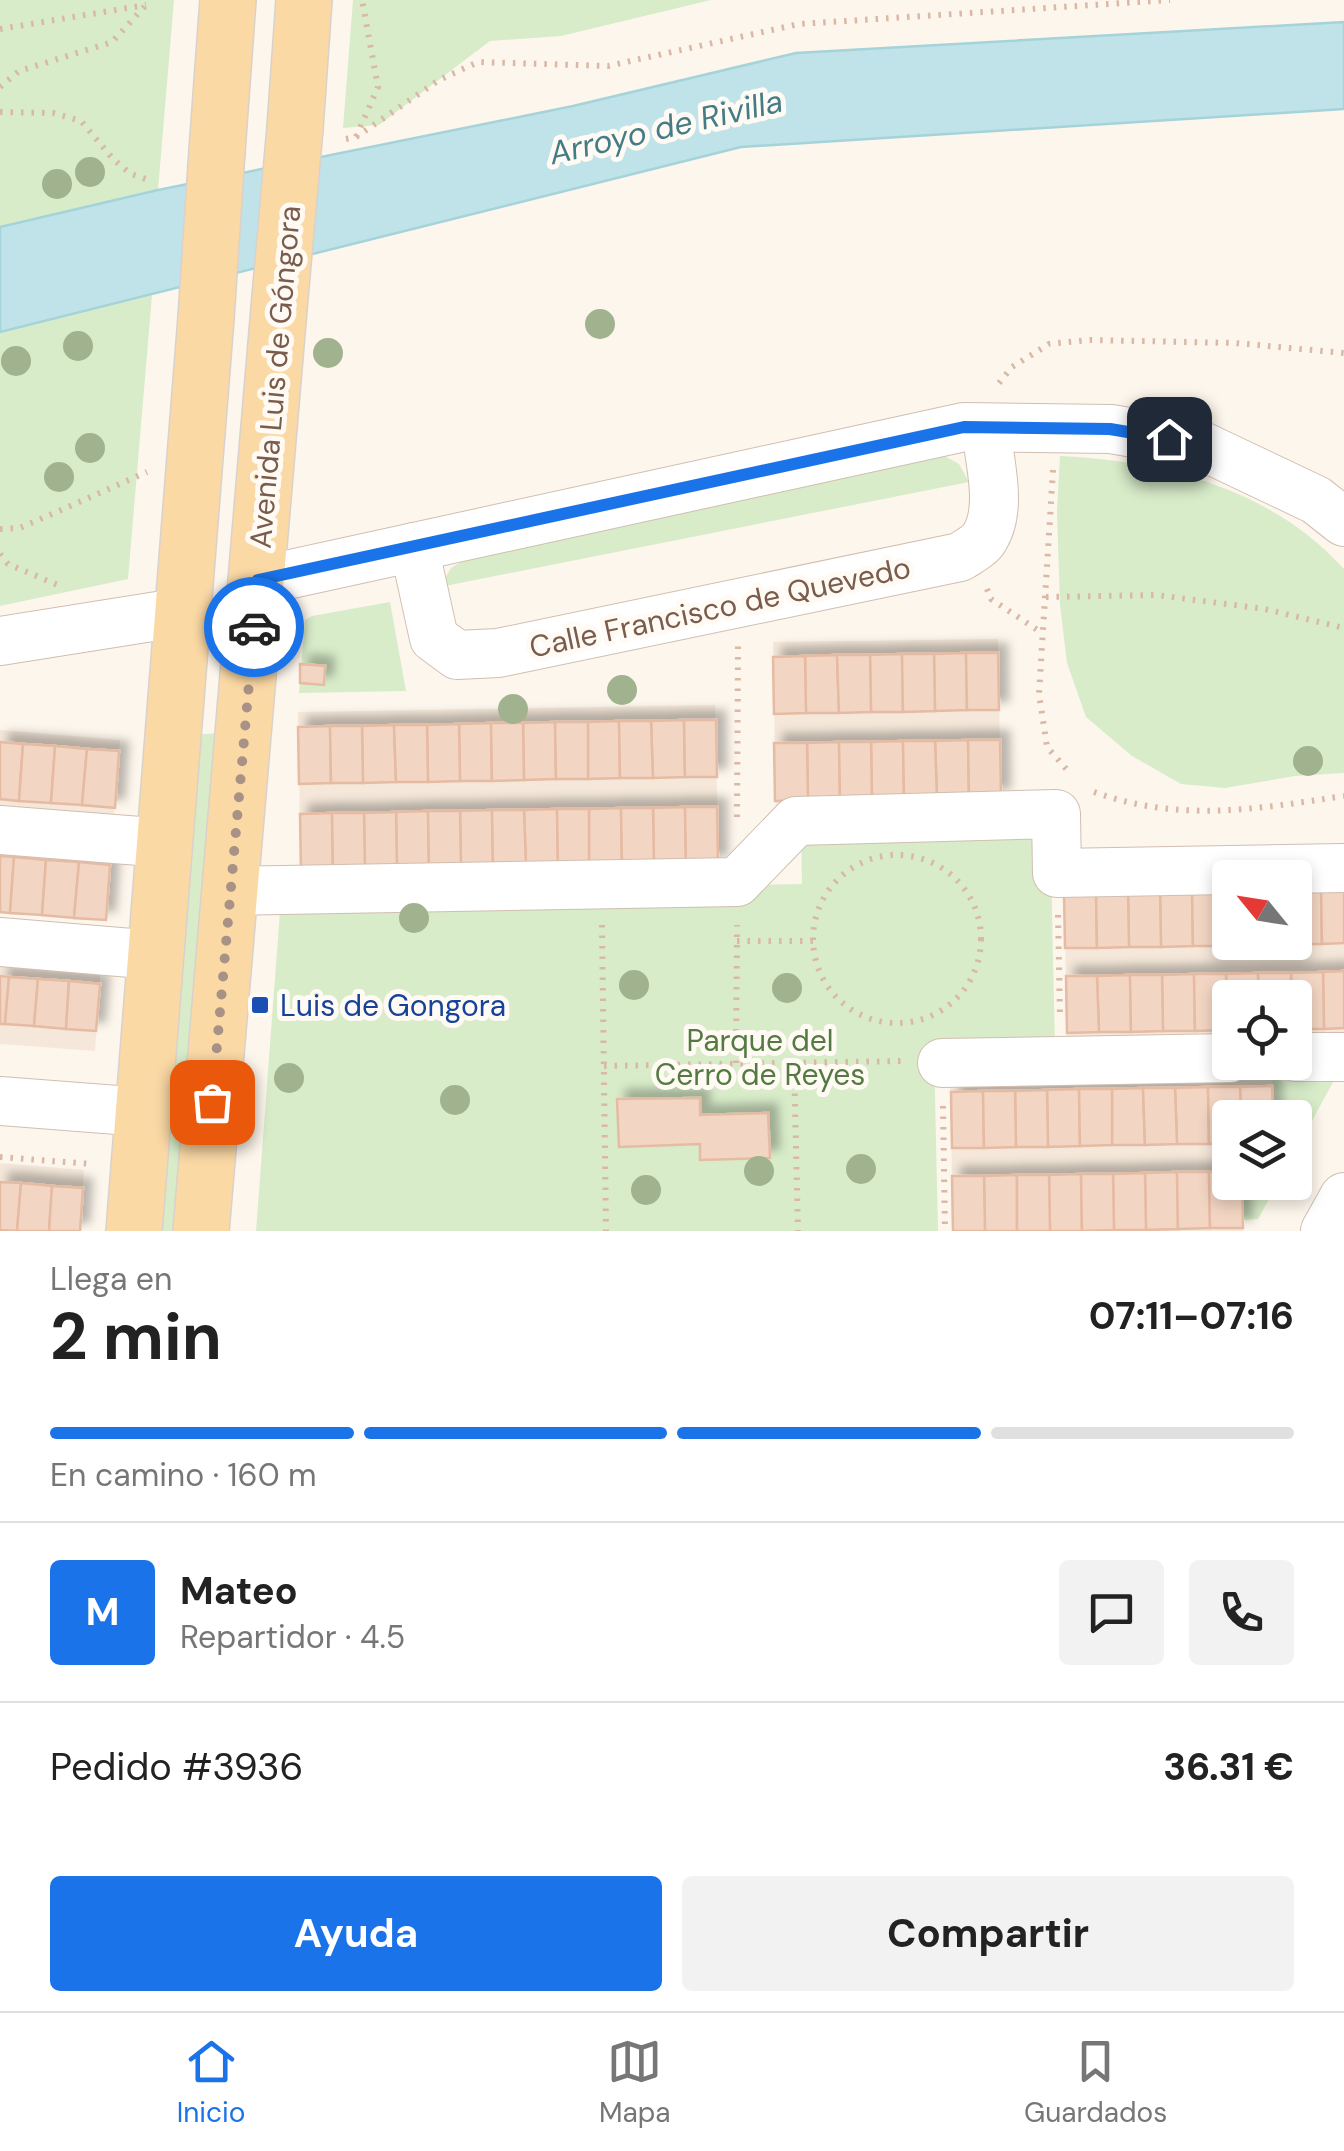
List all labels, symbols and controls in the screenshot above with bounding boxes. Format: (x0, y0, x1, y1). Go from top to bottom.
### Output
water label: Arroyo de Rivilla (544, 80, 787, 175)
street label: Avenida Luis de Góngora (241, 204, 309, 550)
pin (1127, 397, 1212, 482)
icon: home (1142, 412, 1197, 467)
street label: Calle Francisco de Quevedo (526, 548, 914, 666)
courier (204, 577, 304, 677)
icon: car (227, 600, 282, 655)
north arrow (1212, 860, 1312, 960)
map controls (1212, 860, 1312, 1200)
button: locate (1212, 980, 1312, 1080)
place label: Luis de Gongora (280, 986, 506, 1025)
marker: Luis de Gongora (249, 994, 271, 1016)
park label: Parque del Cerro de Reyes (655, 1021, 865, 1094)
pin (170, 1060, 255, 1145)
icon: bag (185, 1075, 240, 1130)
button: layers (1212, 1100, 1312, 1200)
text: Llega en (50, 1258, 172, 1300)
text: 07:11–07:16 (1089, 1291, 1294, 1341)
text: 2 min (50, 1295, 222, 1379)
text: En camino · 160 m (50, 1454, 317, 1496)
button: chat (1059, 1560, 1164, 1665)
button: phone (1189, 1560, 1294, 1665)
text: Mateo (180, 1566, 298, 1616)
text: M (86, 1587, 119, 1637)
text: Repartidor · 4.5 (180, 1616, 405, 1658)
text: Pedido #3936 (50, 1742, 303, 1792)
text: 36.31 € (1163, 1742, 1294, 1792)
button: Ayuda (50, 1876, 662, 1991)
button: Compartir (682, 1876, 1294, 1991)
tab: Inicio (177, 2034, 245, 2131)
tab: Mapa (599, 2034, 670, 2131)
tab: Guardados (1024, 2034, 1167, 2131)

